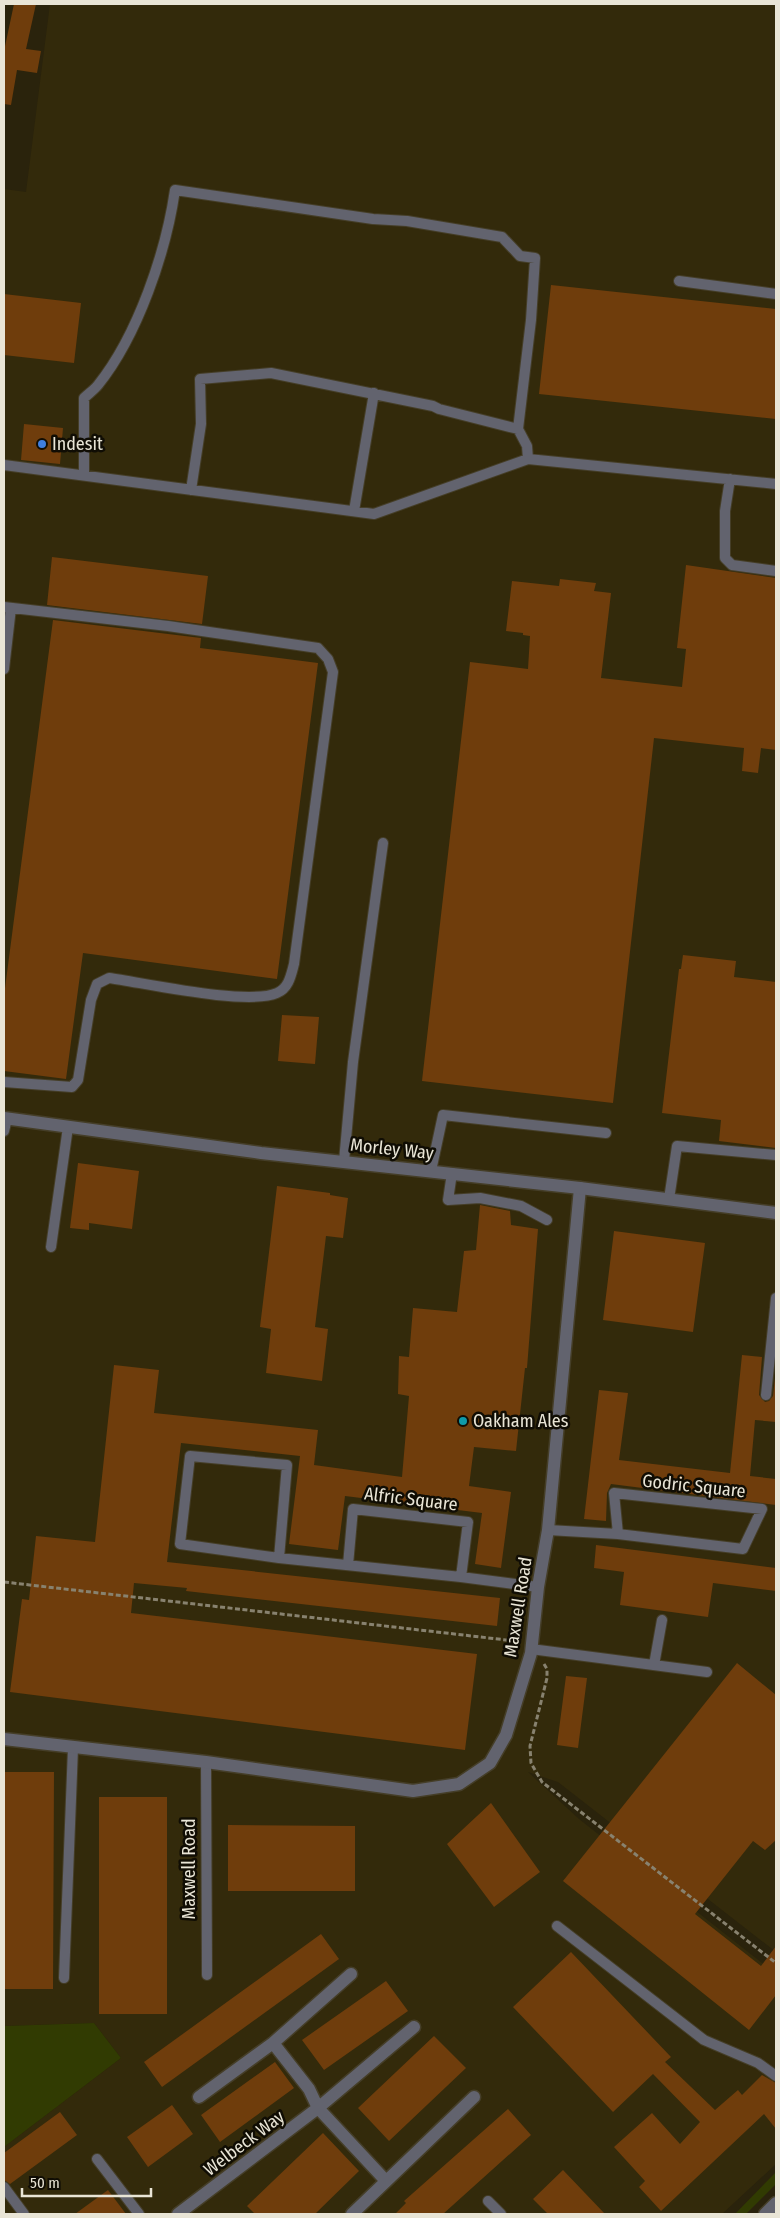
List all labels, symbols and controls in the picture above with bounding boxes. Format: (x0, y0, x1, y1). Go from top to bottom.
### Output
place label: Indesit (52, 433, 103, 455)
marker: Indesit (36, 438, 48, 450)
street label: Morley Way (349, 1134, 435, 1164)
place label: Oakham Ales (473, 1410, 569, 1432)
marker: Oakham Ales (457, 1415, 469, 1427)
street label: Godric Square (641, 1470, 747, 1502)
street label: Alfric Square (363, 1482, 459, 1516)
street label: Maxwell Road (499, 1555, 537, 1659)
street label: Maxwell Road (178, 1818, 200, 1920)
street label: Welbeck Way (199, 2106, 289, 2180)
scale bar (22, 2166, 151, 2198)
text: 50 m (30, 2174, 60, 2192)

